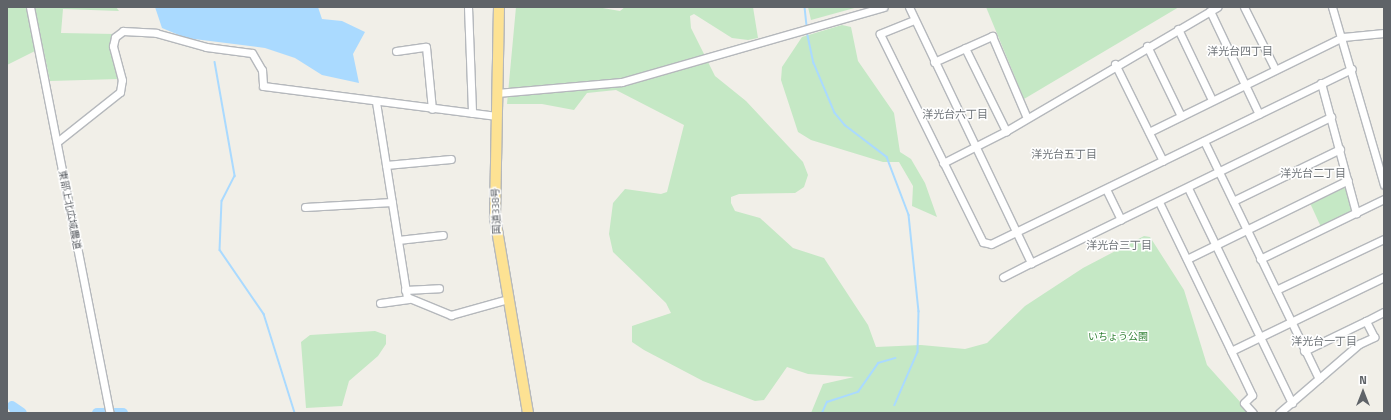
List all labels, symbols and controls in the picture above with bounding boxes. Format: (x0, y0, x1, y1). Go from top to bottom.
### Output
district label: 洋光台四丁目 (1207, 44, 1273, 58)
district label: 洋光台六丁目 (922, 107, 988, 121)
district label: 洋光台五丁目 (1031, 147, 1097, 161)
district label: 洋光台二丁目 (1280, 166, 1346, 180)
street label: 東部上北広域農道 (56, 170, 84, 250)
street label: 国道338号 (489, 187, 503, 235)
district label: 洋光台三丁目 (1086, 238, 1152, 252)
park label: いちょう公園 (1088, 331, 1148, 343)
district label: 洋光台一丁目 (1291, 334, 1357, 348)
north arrow (1343, 372, 1383, 412)
text: N (1359, 372, 1367, 388)

